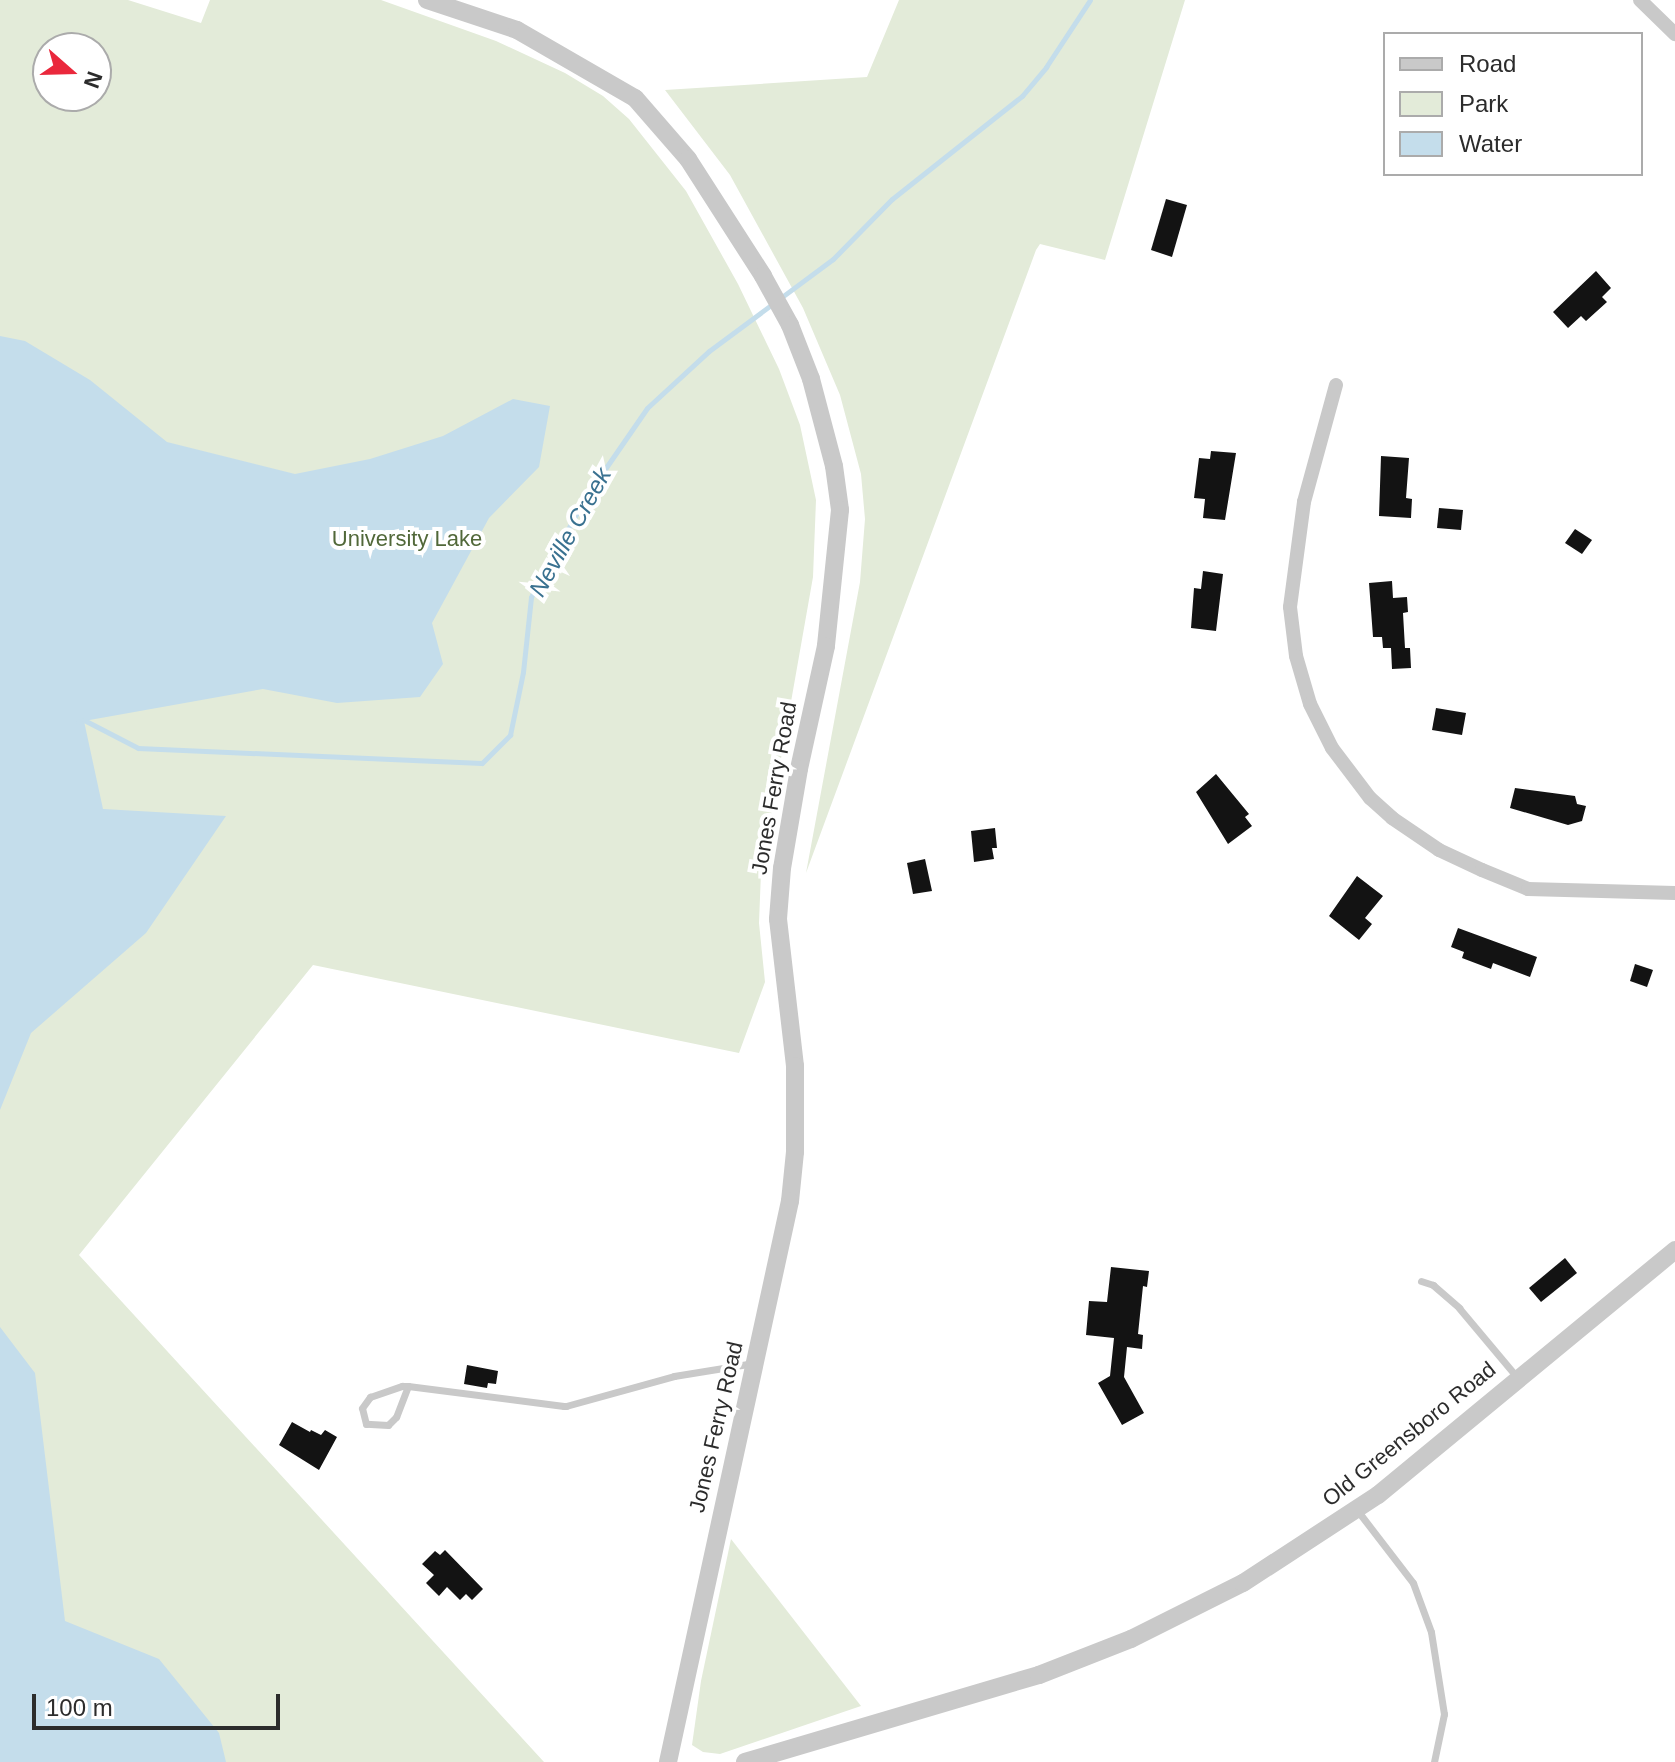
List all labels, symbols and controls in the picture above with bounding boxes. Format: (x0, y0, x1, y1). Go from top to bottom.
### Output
north arrow (32, 32, 112, 112)
legend (1383, 32, 1643, 176)
text: Road (1459, 50, 1516, 77)
text: N (79, 68, 108, 91)
text: Park (1459, 90, 1508, 117)
text: Water (1459, 130, 1522, 157)
water label: Neville Creek (523, 463, 617, 601)
park label: University Lake (332, 526, 482, 552)
street label: Jones Ferry Road (746, 700, 802, 876)
street label: Jones Ferry Road (683, 1339, 749, 1515)
street label: Old Greensboro Road (1317, 1356, 1501, 1512)
scale bar (36, 1678, 284, 1728)
text: 100 m (46, 1694, 113, 1721)

